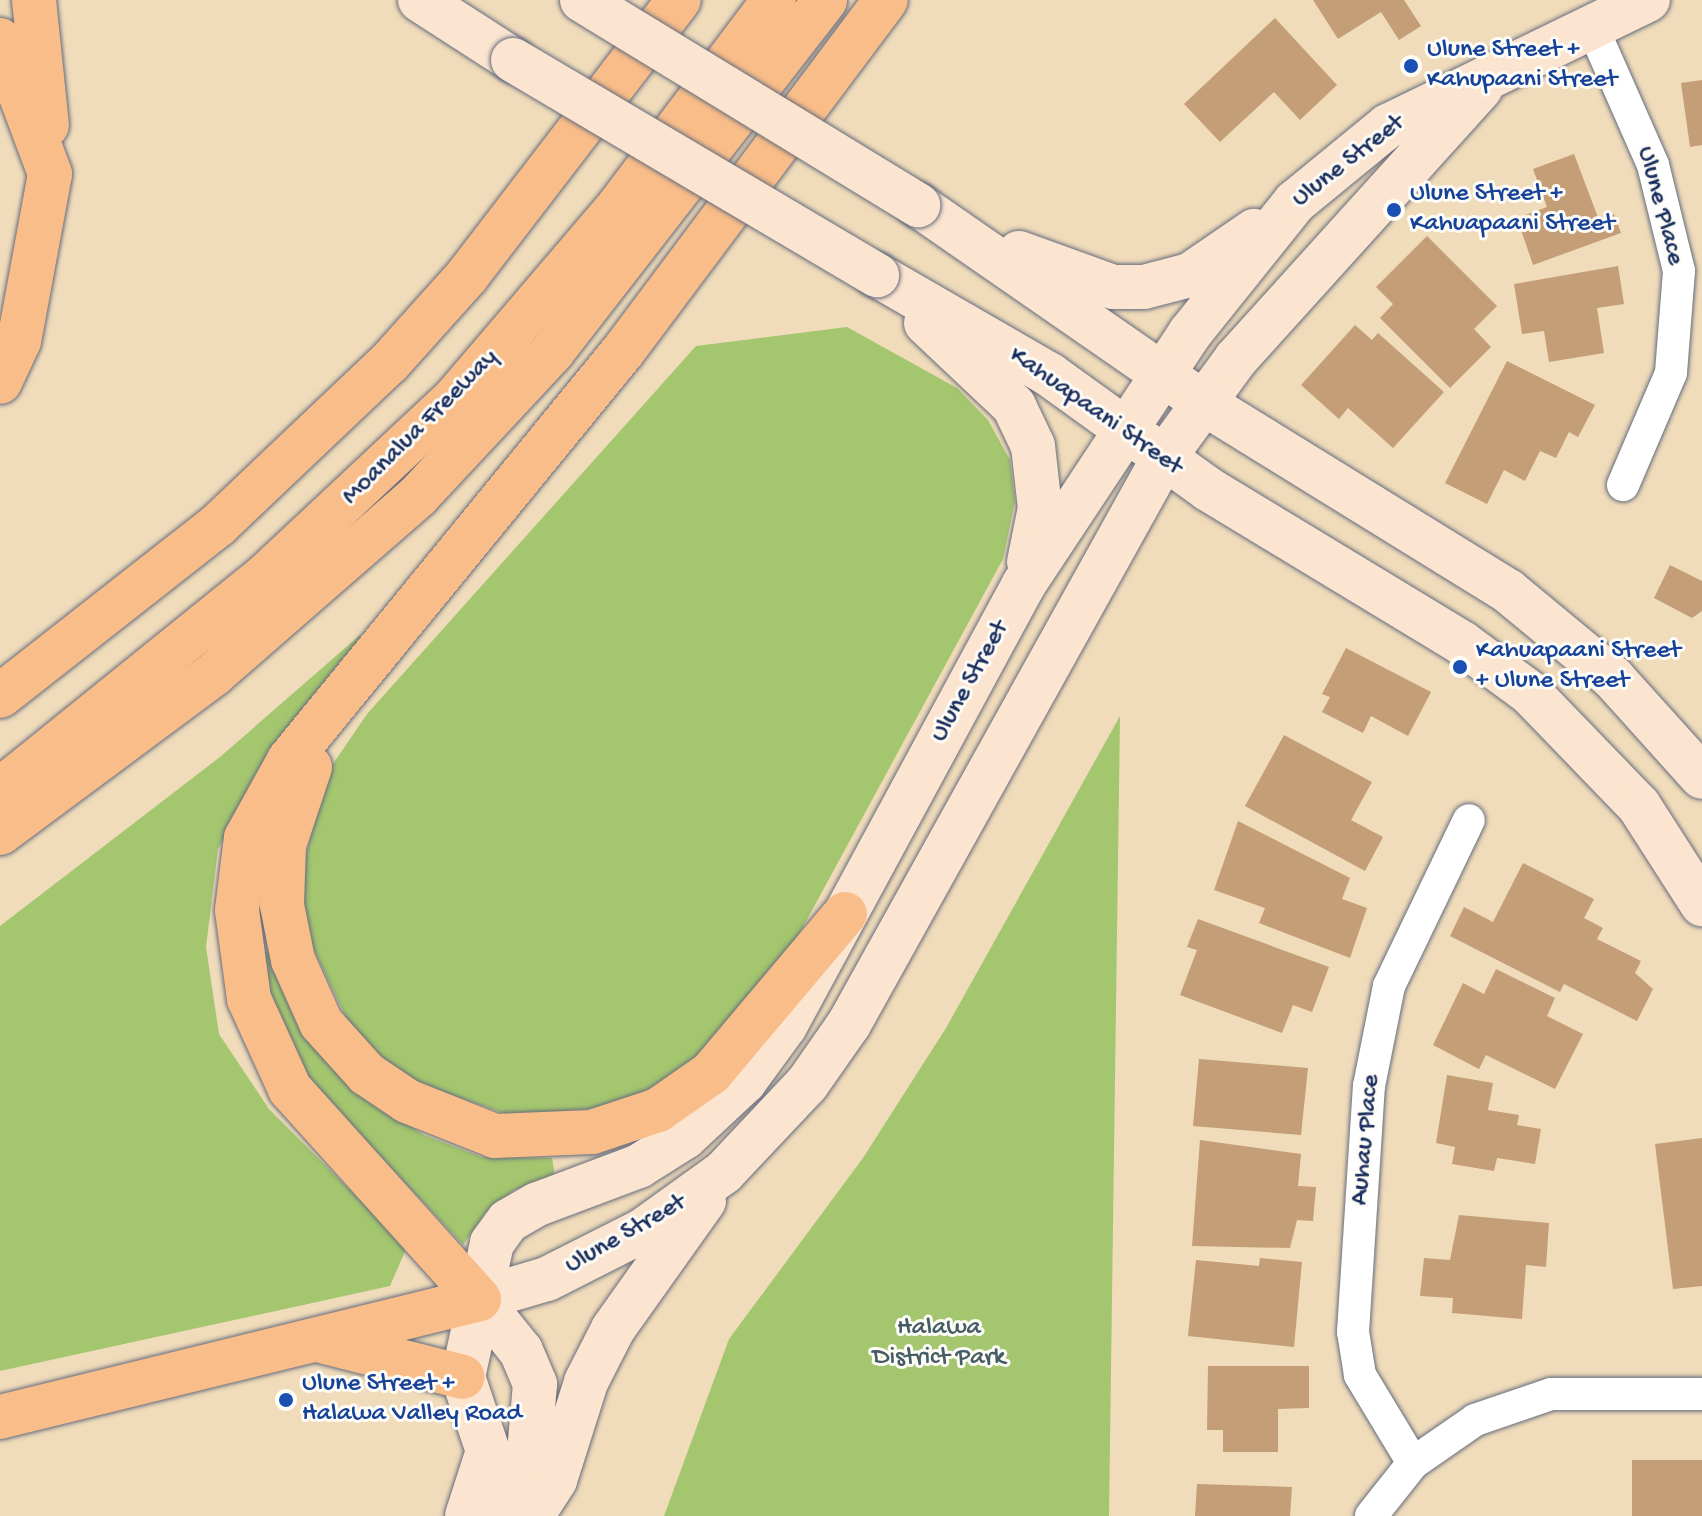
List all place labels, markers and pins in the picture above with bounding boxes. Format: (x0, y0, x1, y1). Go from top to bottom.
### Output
place label: Ulune Street + Kahupaani Street (1427, 35, 1617, 96)
marker: Ulune Street + Kahupaani Street (1402, 57, 1420, 75)
place label: Ulune Street + Kahuapaani Street (1410, 179, 1614, 240)
marker: Ulune Street + Kahuapaani Street (1385, 201, 1403, 219)
place label: Kahuapaani Street + Ulune Street (1476, 636, 1680, 698)
marker: Kahuapaani Street + Ulune Street (1451, 658, 1469, 676)
place label: Ulune Street + Halawa Valley Road (302, 1369, 522, 1430)
marker: Ulune Street + Halawa Valley Road (277, 1391, 295, 1409)

